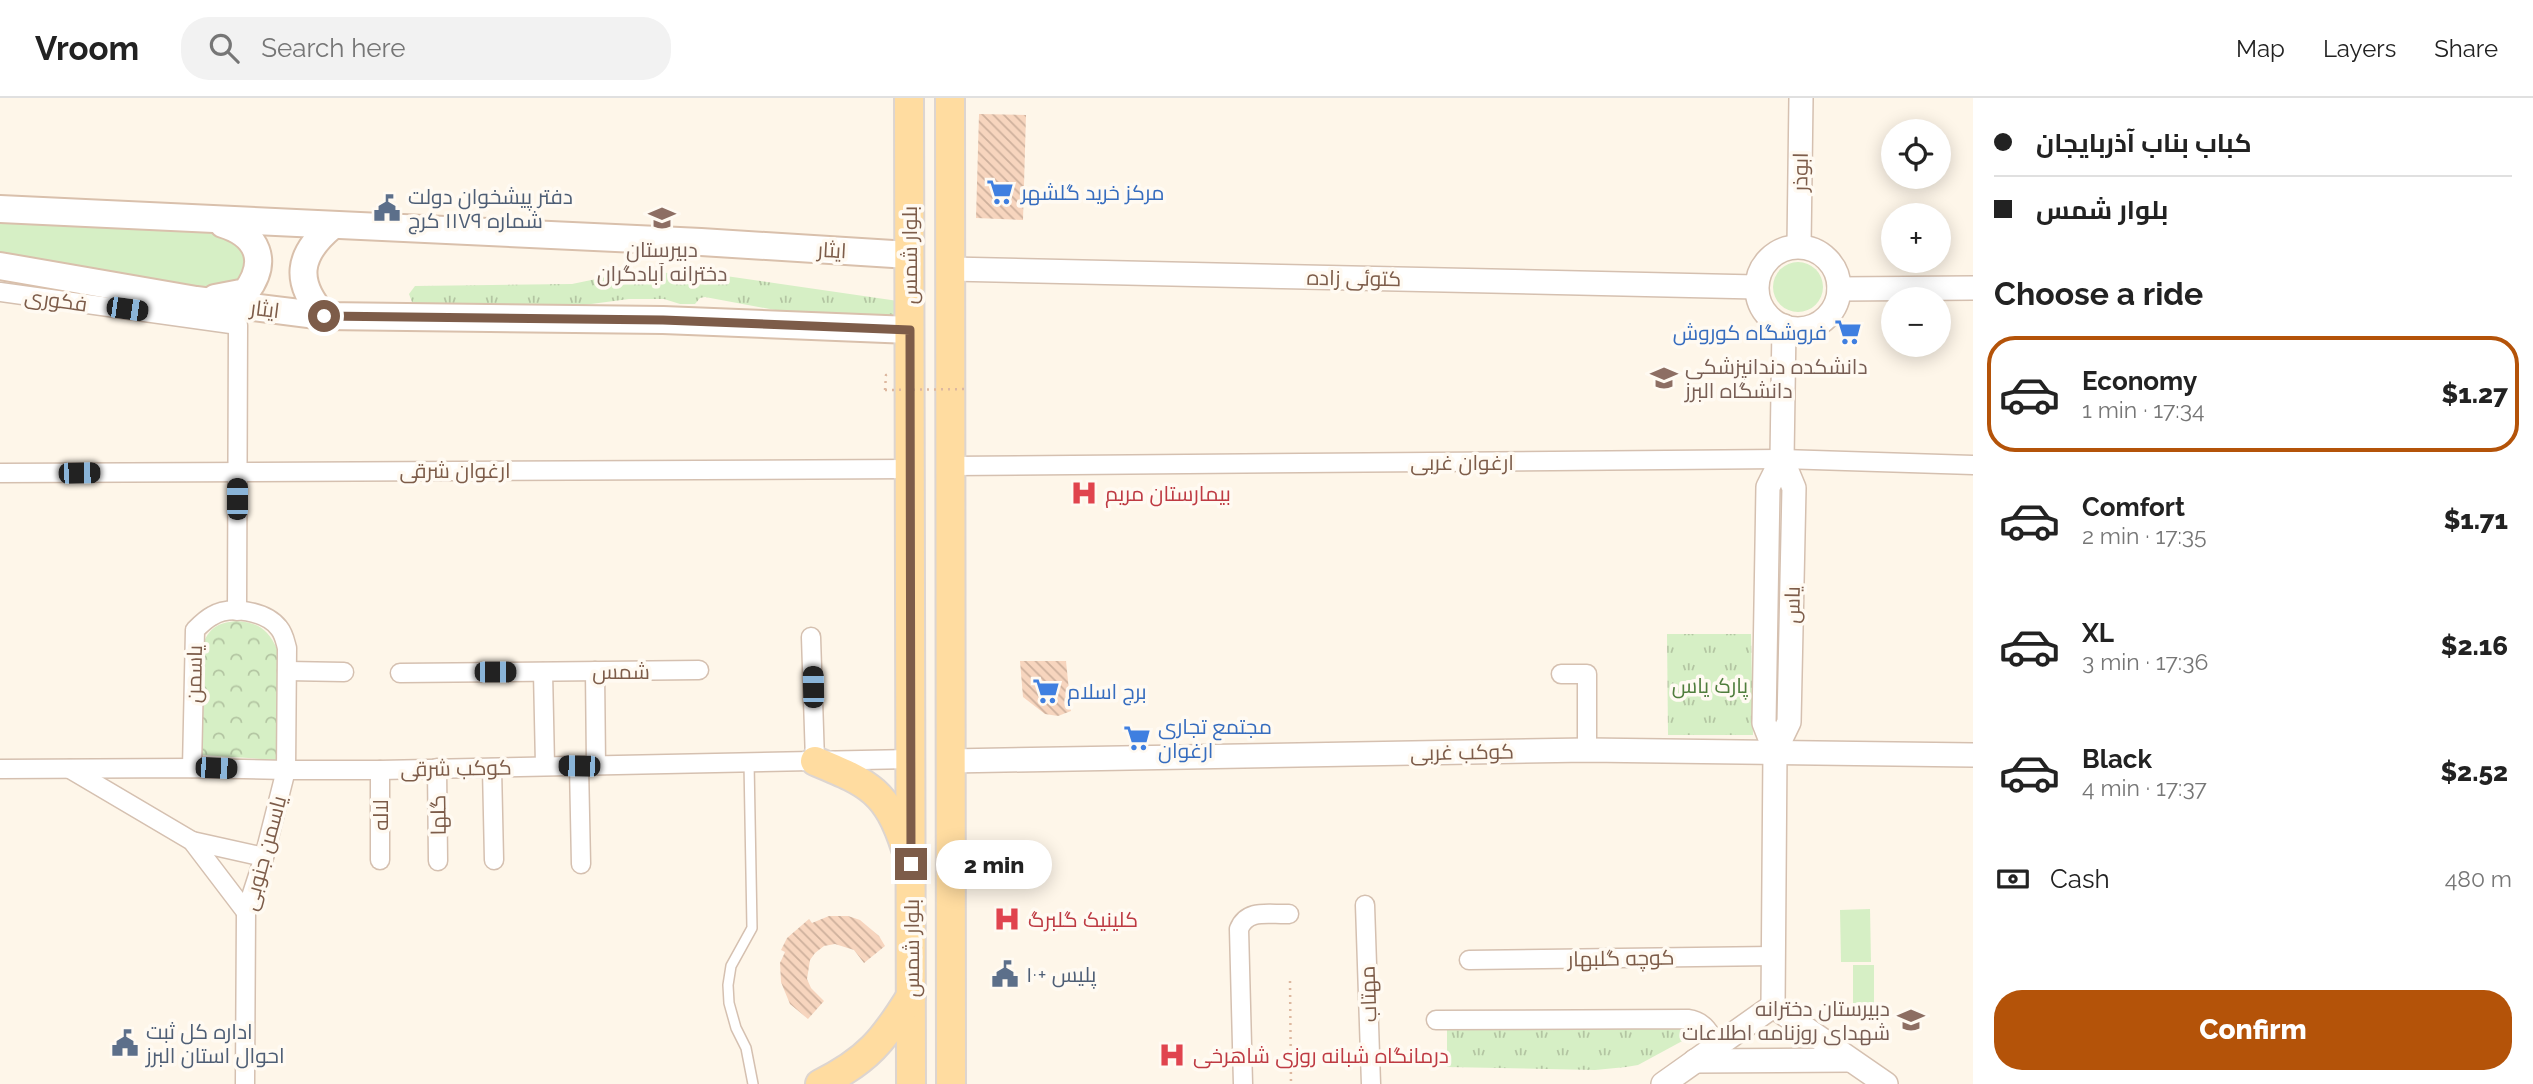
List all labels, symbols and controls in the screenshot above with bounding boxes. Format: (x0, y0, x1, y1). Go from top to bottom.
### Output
search box (181, 17, 671, 80)
text: Vroom (35, 29, 139, 68)
icon: search (205, 29, 243, 67)
text: Search here (261, 33, 406, 63)
text: Map (2236, 34, 2285, 63)
text: Layers (2323, 34, 2396, 63)
text: Share (2434, 34, 2498, 63)
map controls (1881, 119, 1951, 357)
button: locate (1881, 119, 1951, 189)
text: کباب بناب آذربايجان (2036, 128, 2252, 158)
street label: ابوذر (1787, 152, 1813, 193)
supermarket icon: مرکز خرید گلشهر (985, 177, 1015, 207)
place label: مرکز خرید گلشهر (1020, 180, 1165, 206)
place label: دفتر پیشخوان دولت شماره ۱۱۷۹ کرج (408, 184, 573, 235)
public building icon: دفتر پیشخوان دولت شماره ۱۱۷۹ کرج (372, 193, 402, 223)
text: بلوار شمس (2036, 195, 2168, 225)
school or university icon: دبيرستان دخترانه آبادگران (647, 203, 677, 233)
button: + (1881, 203, 1951, 273)
street label: بلوار شمس (897, 206, 923, 304)
place label: دبيرستان دخترانه آبادگران (597, 237, 727, 287)
street label: ایثار (816, 237, 847, 263)
street label: کتوئی زاده (1306, 265, 1401, 292)
text: Choose a ride (1994, 275, 2203, 312)
street label: فکوری (23, 283, 89, 318)
button: − (1881, 287, 1951, 357)
street label: ایثار (248, 295, 281, 323)
car (105, 296, 150, 322)
route start (308, 300, 340, 332)
supermarket icon: فروشگاه کوروش (1833, 317, 1863, 347)
place label: فروشگاه کوروش (1673, 320, 1827, 346)
place label: دانشکده دندانپزشکی دانشگاه البرز (1684, 354, 1868, 403)
school or university icon: دانشکده دندانپزشکی دانشگاه البرز (1649, 363, 1679, 393)
icon: car (1998, 363, 2061, 426)
text: Economy (2082, 366, 2197, 396)
text: $1.27 (2442, 379, 2508, 409)
text: 1 min · 17:34 (2082, 396, 2205, 423)
street label: ارغوان غربی (1410, 450, 1514, 476)
street label: ارغوان شرقی (399, 458, 511, 484)
car (58, 462, 101, 484)
car (227, 478, 248, 520)
hospital icon: بیمارستان مریم (1069, 478, 1099, 508)
place label: بیمارستان مریم (1105, 481, 1231, 508)
icon: car (1998, 489, 2061, 552)
text: Comfort (2082, 492, 2185, 522)
text: $1.71 (2444, 505, 2508, 535)
text: 2 min · 17:35 (2082, 522, 2207, 549)
street label: یاس (1779, 586, 1806, 624)
icon: car (1998, 615, 2061, 678)
text: XL (2082, 618, 2114, 648)
text: $2.16 (2441, 631, 2508, 661)
street label: یاسمن (181, 644, 208, 703)
text: 3 min · 17:36 (2082, 648, 2208, 675)
street label: شمس (592, 659, 650, 685)
car (475, 662, 517, 683)
car (803, 666, 824, 708)
park label: پارک یاس (1672, 673, 1749, 700)
supermarket icon: برج اسلام (1031, 676, 1061, 706)
place label: برج اسلام (1067, 679, 1147, 706)
place label: مجتمع تجاری ارغوان (1158, 714, 1272, 764)
supermarket icon: مجتمع تجاری ارغوان (1122, 723, 1152, 753)
street label: کوکب غربی (1410, 739, 1514, 766)
icon: car (1998, 741, 2061, 804)
text: Black (2082, 744, 2152, 774)
street label: کوکب شرقی (400, 755, 512, 782)
car (558, 755, 601, 777)
car (195, 757, 238, 779)
text: $2.52 (2440, 757, 2508, 787)
text: 4 min · 17:37 (2082, 774, 2207, 801)
street label: یاسمن جنوبی (237, 793, 292, 913)
street label: گلها (425, 794, 452, 836)
street label: لاله (368, 799, 393, 831)
callout: 2 min (936, 840, 1051, 888)
route end (895, 848, 927, 880)
text: 2 min (964, 851, 1024, 878)
icon: cash (1994, 860, 2032, 898)
text: Cash (2050, 864, 2110, 894)
text: 480 m (2445, 865, 2512, 892)
street label: بلوار شمس (899, 899, 925, 997)
hospital icon: کلینیک گلبرگ (992, 904, 1022, 934)
place label: کلینیک گلبرگ (1028, 907, 1138, 932)
street label: کوچه گلبهار (1566, 945, 1675, 973)
public building icon: پلیس +۱۰ (990, 959, 1020, 989)
place label: پلیس +۱۰ (1026, 962, 1097, 989)
street label: مهتاب (1355, 965, 1382, 1023)
button: Confirm (1994, 990, 2512, 1070)
place label: دبیرستان دخترانه شهدای روزنامه اطلاعات (1682, 996, 1890, 1046)
school or university icon: دبیرستان دخترانه شهدای روزنامه اطلاعات (1896, 1005, 1926, 1035)
place label: اداره کل ثبت احوال استان البرز (145, 1019, 285, 1069)
public building icon: اداره کل ثبت احوال استان البرز (110, 1028, 140, 1058)
hospital icon: درمانگاه شبانه روزی شاهرخی (1157, 1040, 1187, 1070)
place label: درمانگاه شبانه روزی شاهرخی (1193, 1043, 1449, 1069)

